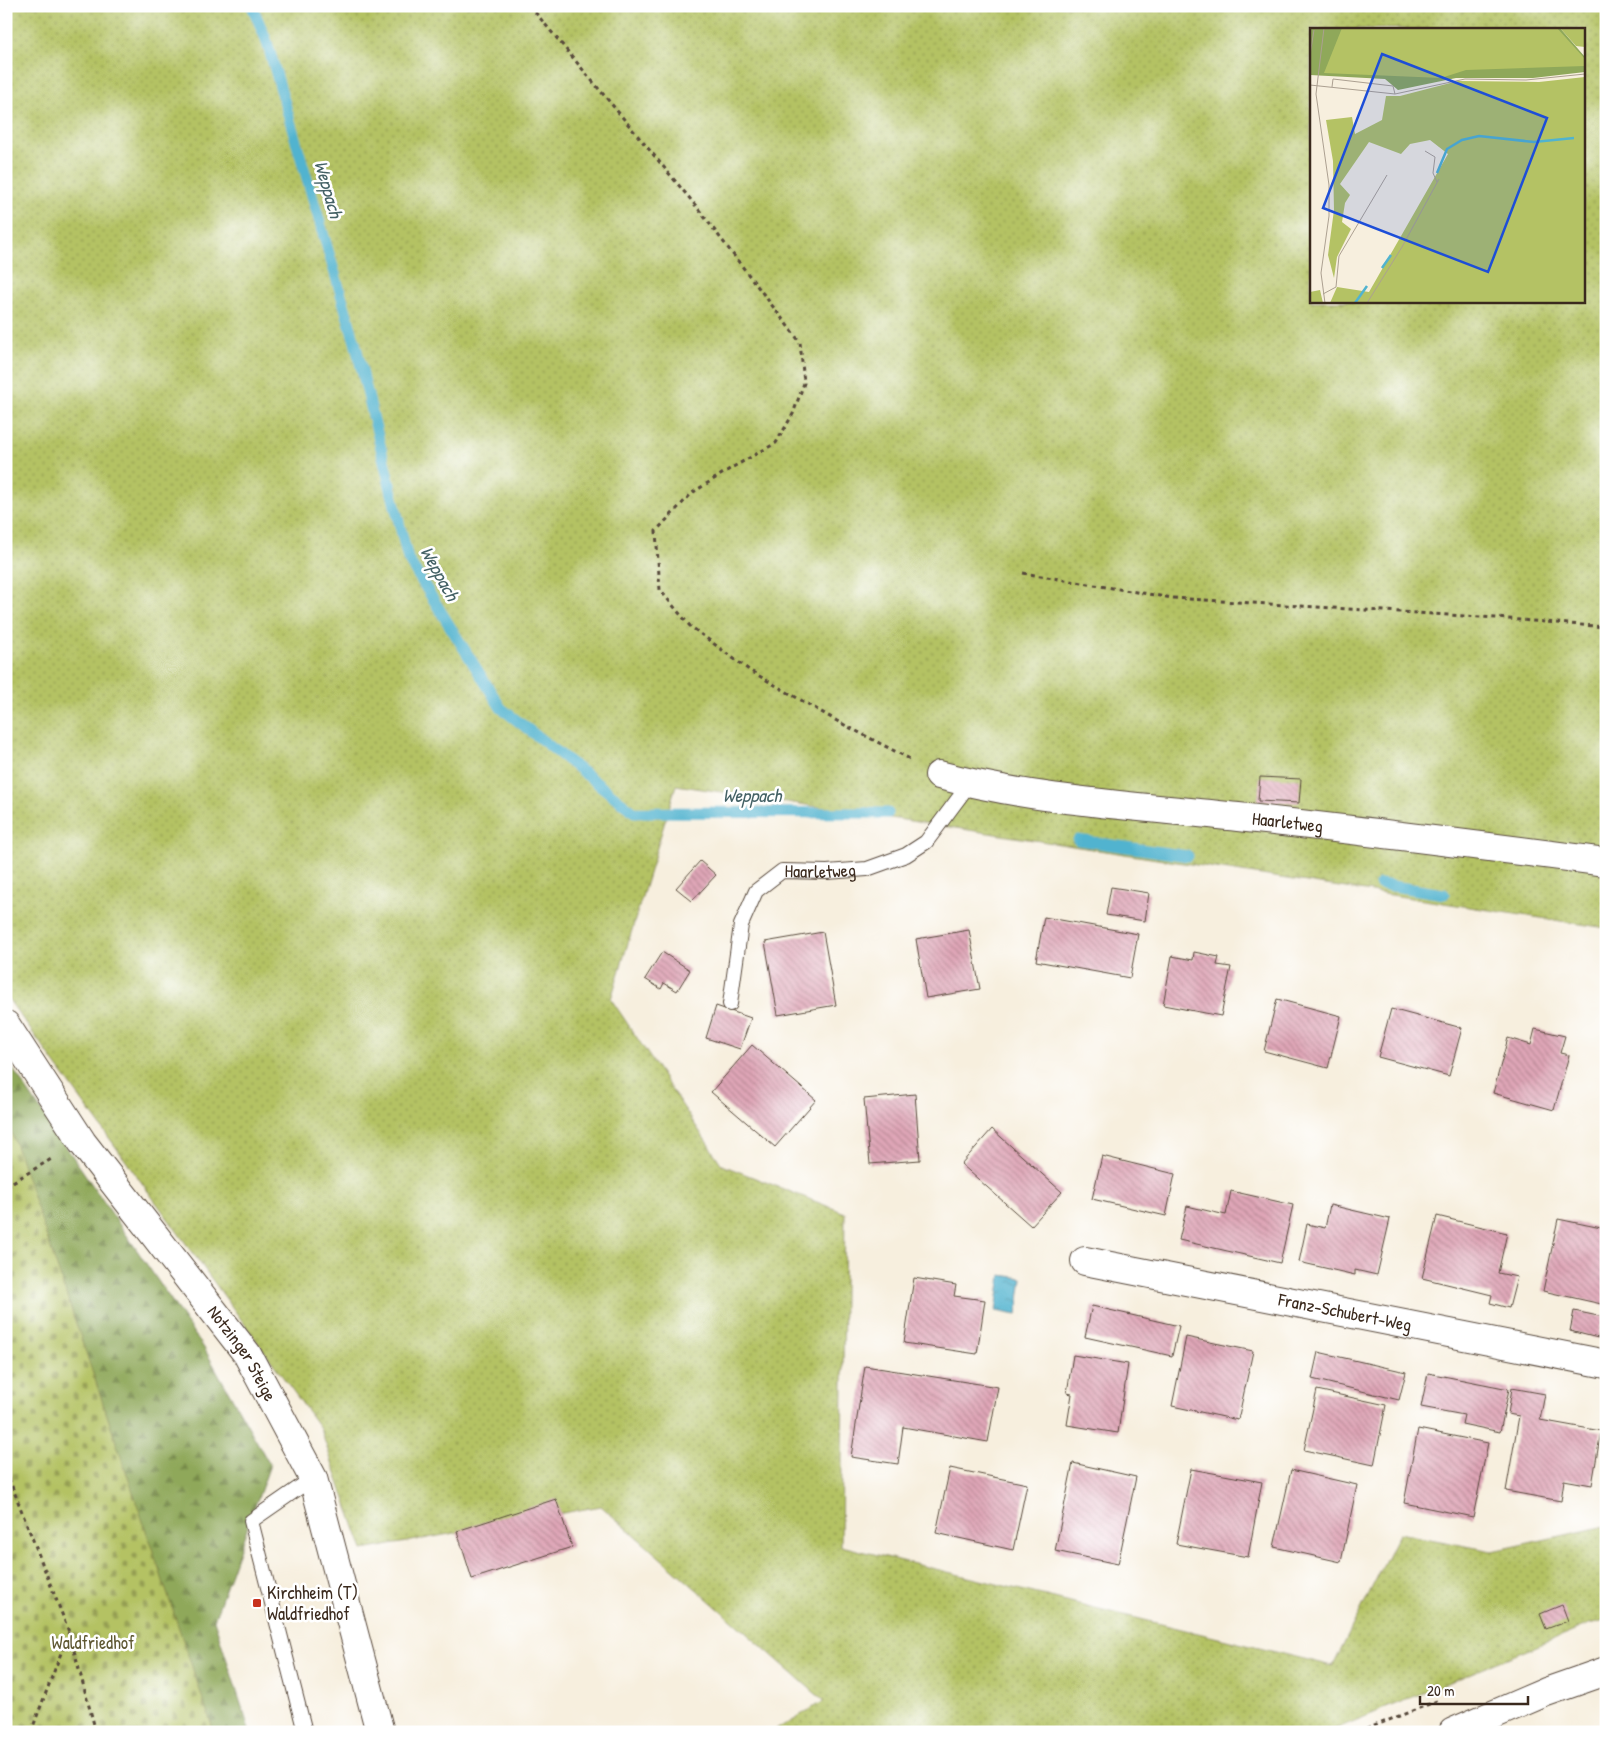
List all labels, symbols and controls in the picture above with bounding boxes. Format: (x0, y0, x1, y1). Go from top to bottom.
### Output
inset map (1310, 28, 1584, 302)
water label: Weppach (308, 157, 350, 223)
water label: Weppach (414, 541, 466, 607)
water label: Weppach (723, 782, 783, 808)
street label: Haarletweg (1251, 806, 1324, 838)
street label: Haarletweg (784, 857, 857, 884)
street label: Franz-Schubert-Weg (1275, 1286, 1414, 1337)
street label: Notzinger Steige (202, 1300, 283, 1405)
place label: Kirchheim (T) Waldfriedhof (267, 1580, 358, 1626)
marker: Kirchheim (T) Waldfriedhof (251, 1597, 263, 1609)
park label: Waldfriedhof (52, 1630, 135, 1655)
scale bar (1420, 1673, 1527, 1705)
text: 20 m (1427, 1680, 1454, 1701)

